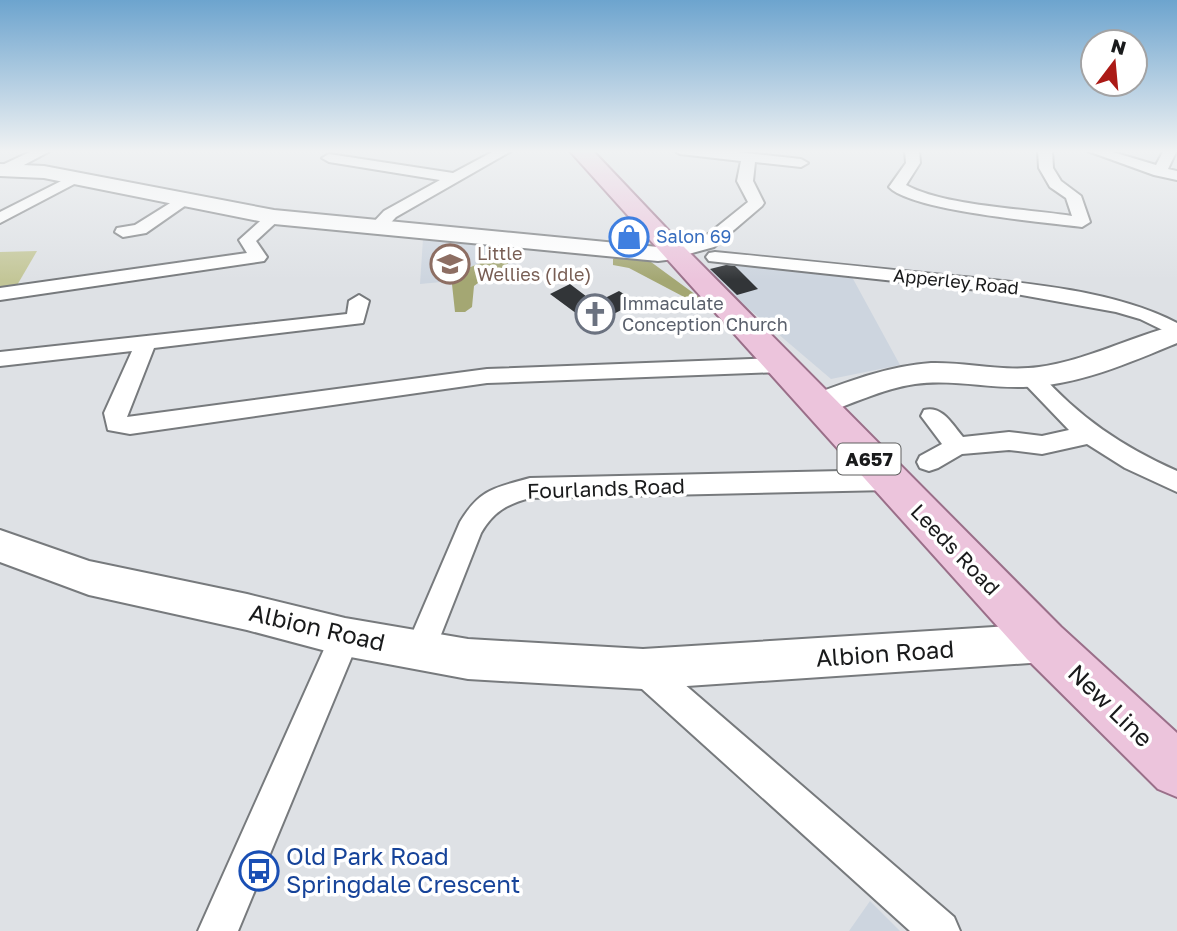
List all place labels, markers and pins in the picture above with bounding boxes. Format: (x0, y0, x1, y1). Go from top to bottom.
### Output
shop icon: Salon 69 (608, 216, 650, 258)
place label: Salon 69 (656, 225, 731, 247)
place label: Little Wellies (Idle) (477, 242, 591, 285)
school or university icon: Little Wellies (Idle) (429, 243, 471, 285)
place label: Immaculate Conception Church (622, 292, 788, 335)
church icon: Immaculate Conception Church (574, 293, 616, 335)
place label: Old Park Road Springdale Crescent (286, 841, 520, 898)
bus stop icon: Old Park Road Springdale Crescent (238, 850, 280, 892)

